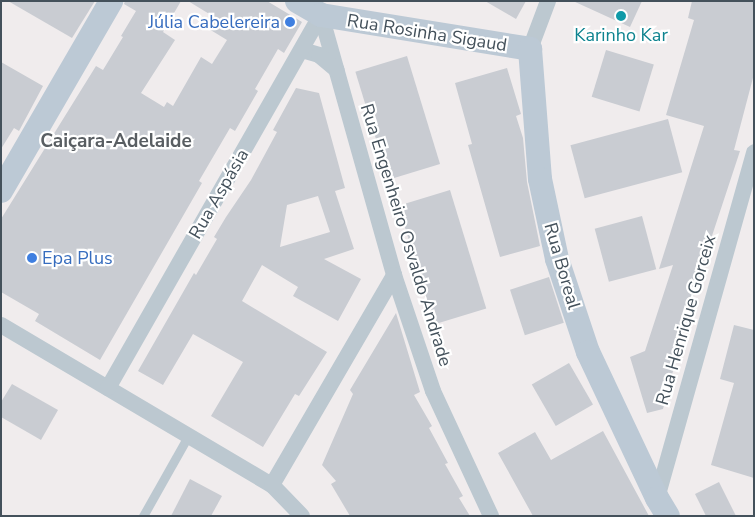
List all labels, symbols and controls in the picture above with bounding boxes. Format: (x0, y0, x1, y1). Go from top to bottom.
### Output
street label: Rua Rosinha Sigaud (346, 10, 508, 56)
marker: Karinho Kar (615, 10, 627, 22)
place label: Júlia Cabelereira (148, 11, 280, 33)
marker: Júlia Cabelereira (284, 16, 296, 28)
place label: Karinho Kar (574, 24, 668, 46)
street label: Rua Engenheiro Osvaldo Andrade (356, 101, 456, 369)
district label: Caiçara-Adelaide (40, 131, 192, 153)
street label: Rua Aspásia (185, 145, 253, 243)
street label: Rua Boreal (539, 220, 585, 312)
street label: Rua Henrique Gorceix (651, 232, 721, 408)
place label: Epa Plus (42, 247, 113, 269)
marker: Epa Plus (26, 252, 38, 264)

